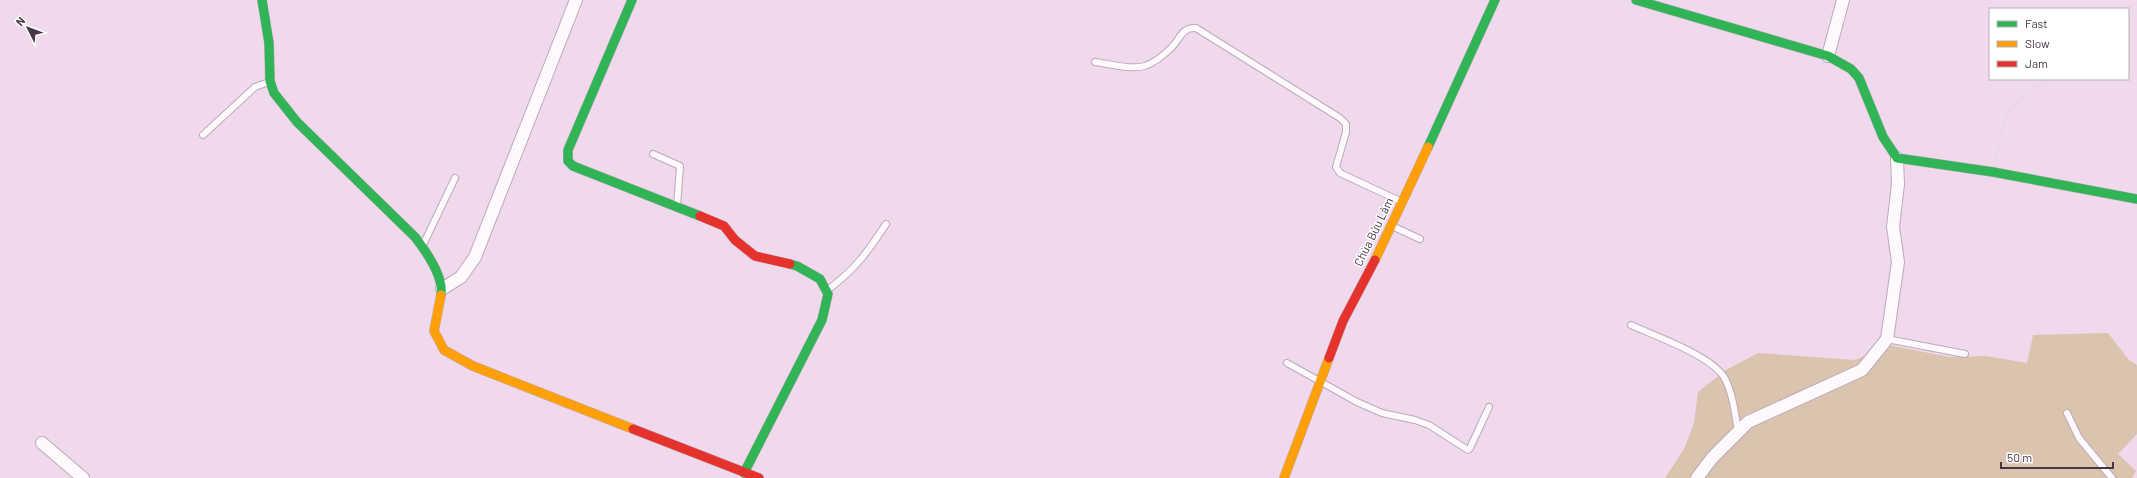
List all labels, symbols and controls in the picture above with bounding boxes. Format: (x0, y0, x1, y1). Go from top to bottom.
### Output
north arrow (8, 8, 48, 48)
legend (1989, 8, 2129, 80)
text: N (13, 14, 27, 28)
text: Fast (2025, 16, 2048, 30)
text: Slow (2025, 36, 2050, 50)
text: Jam (2025, 56, 2048, 70)
street label: Chùa Bửu Lâm (1351, 195, 1396, 268)
scale bar (2001, 444, 2113, 470)
text: 50 m (2007, 450, 2032, 464)

